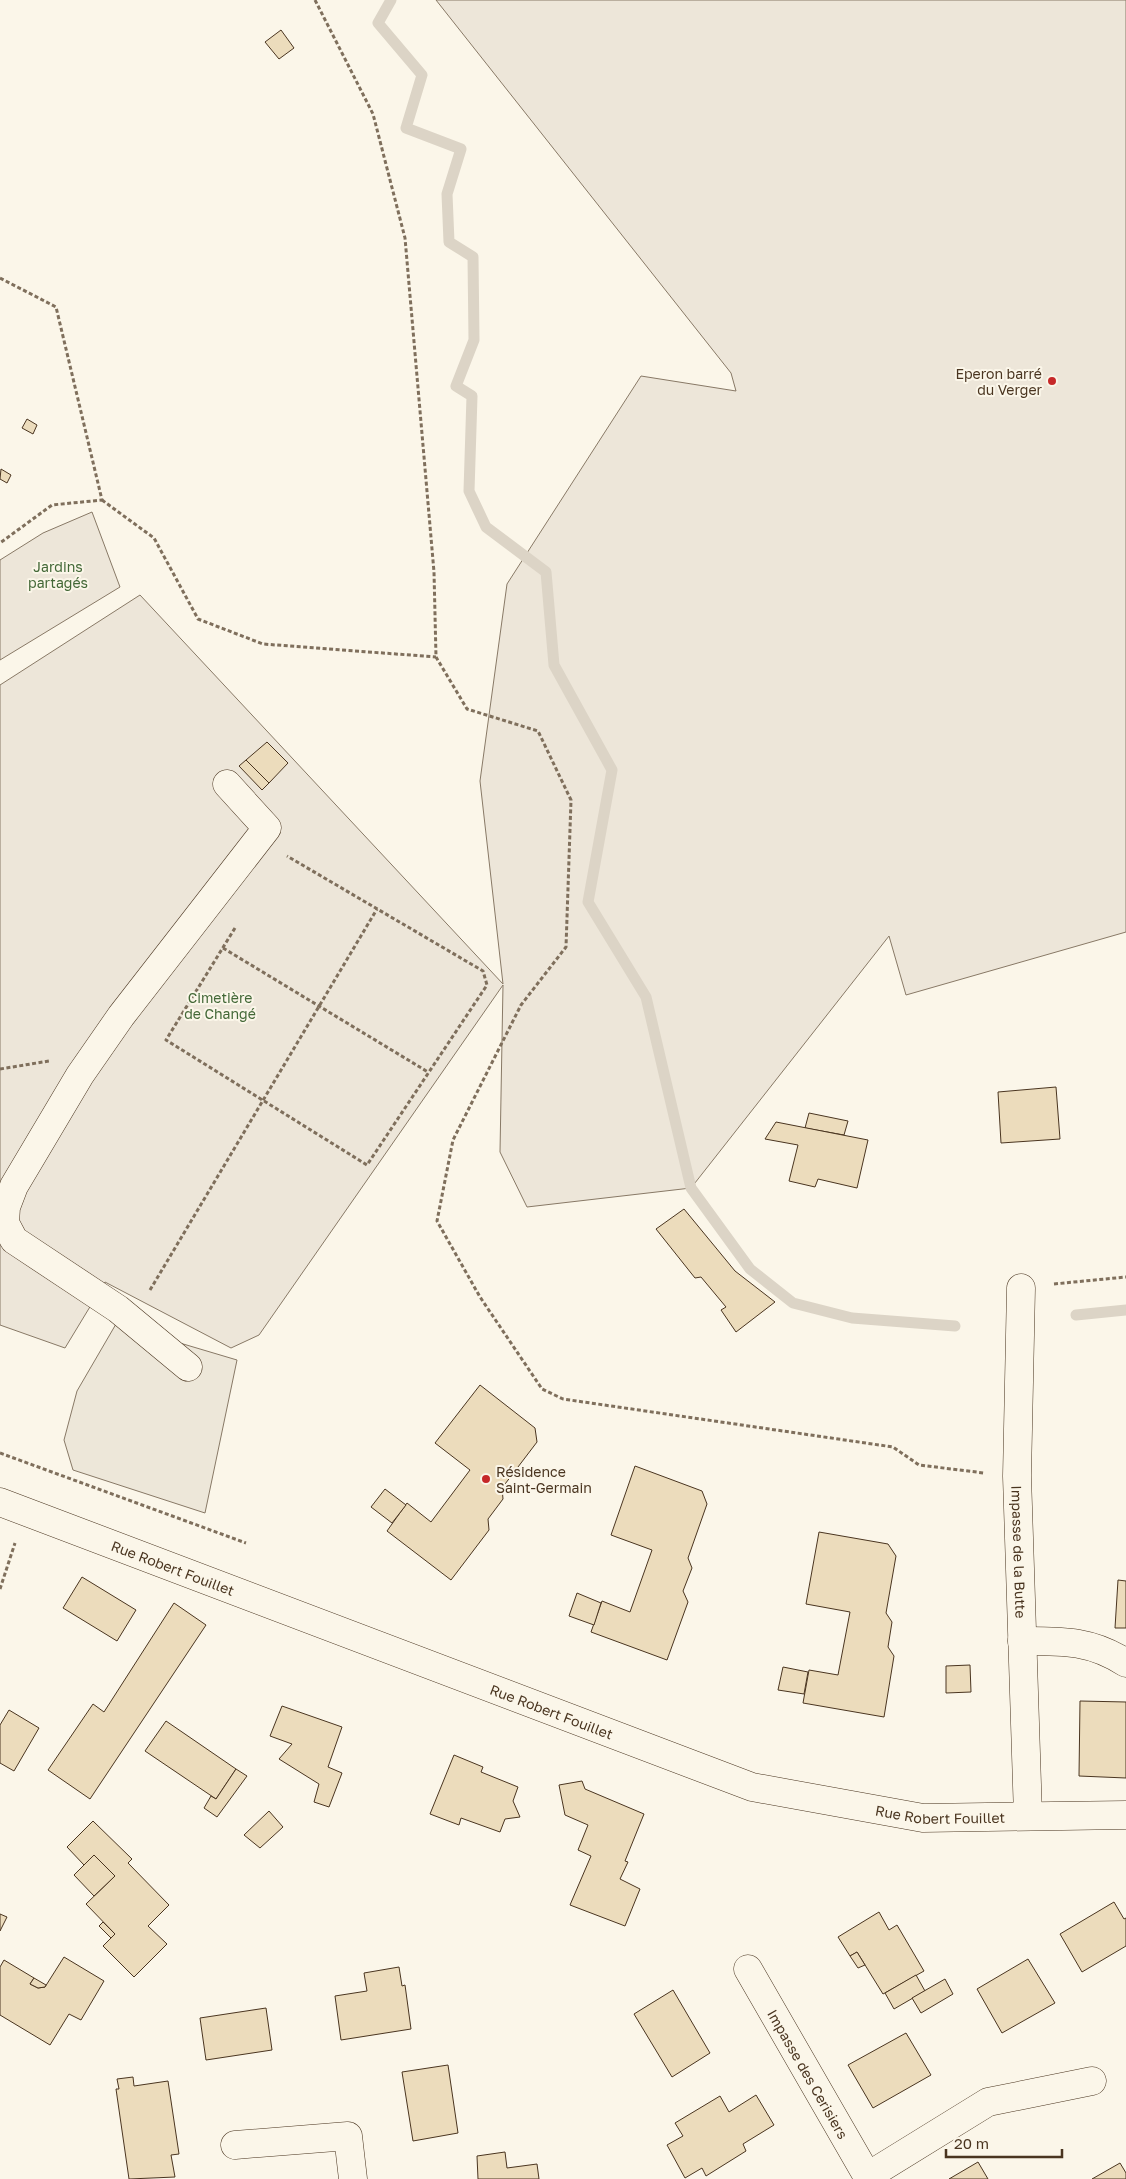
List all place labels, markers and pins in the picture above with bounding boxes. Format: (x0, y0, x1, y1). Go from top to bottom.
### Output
place label: Eperon barré du Verger (955, 365, 1043, 398)
marker: Eperon barré du Verger (1046, 375, 1058, 387)
place label: Résidence Saint-Germain (496, 1463, 592, 1496)
marker: Résidence Saint-Germain (480, 1473, 492, 1485)

